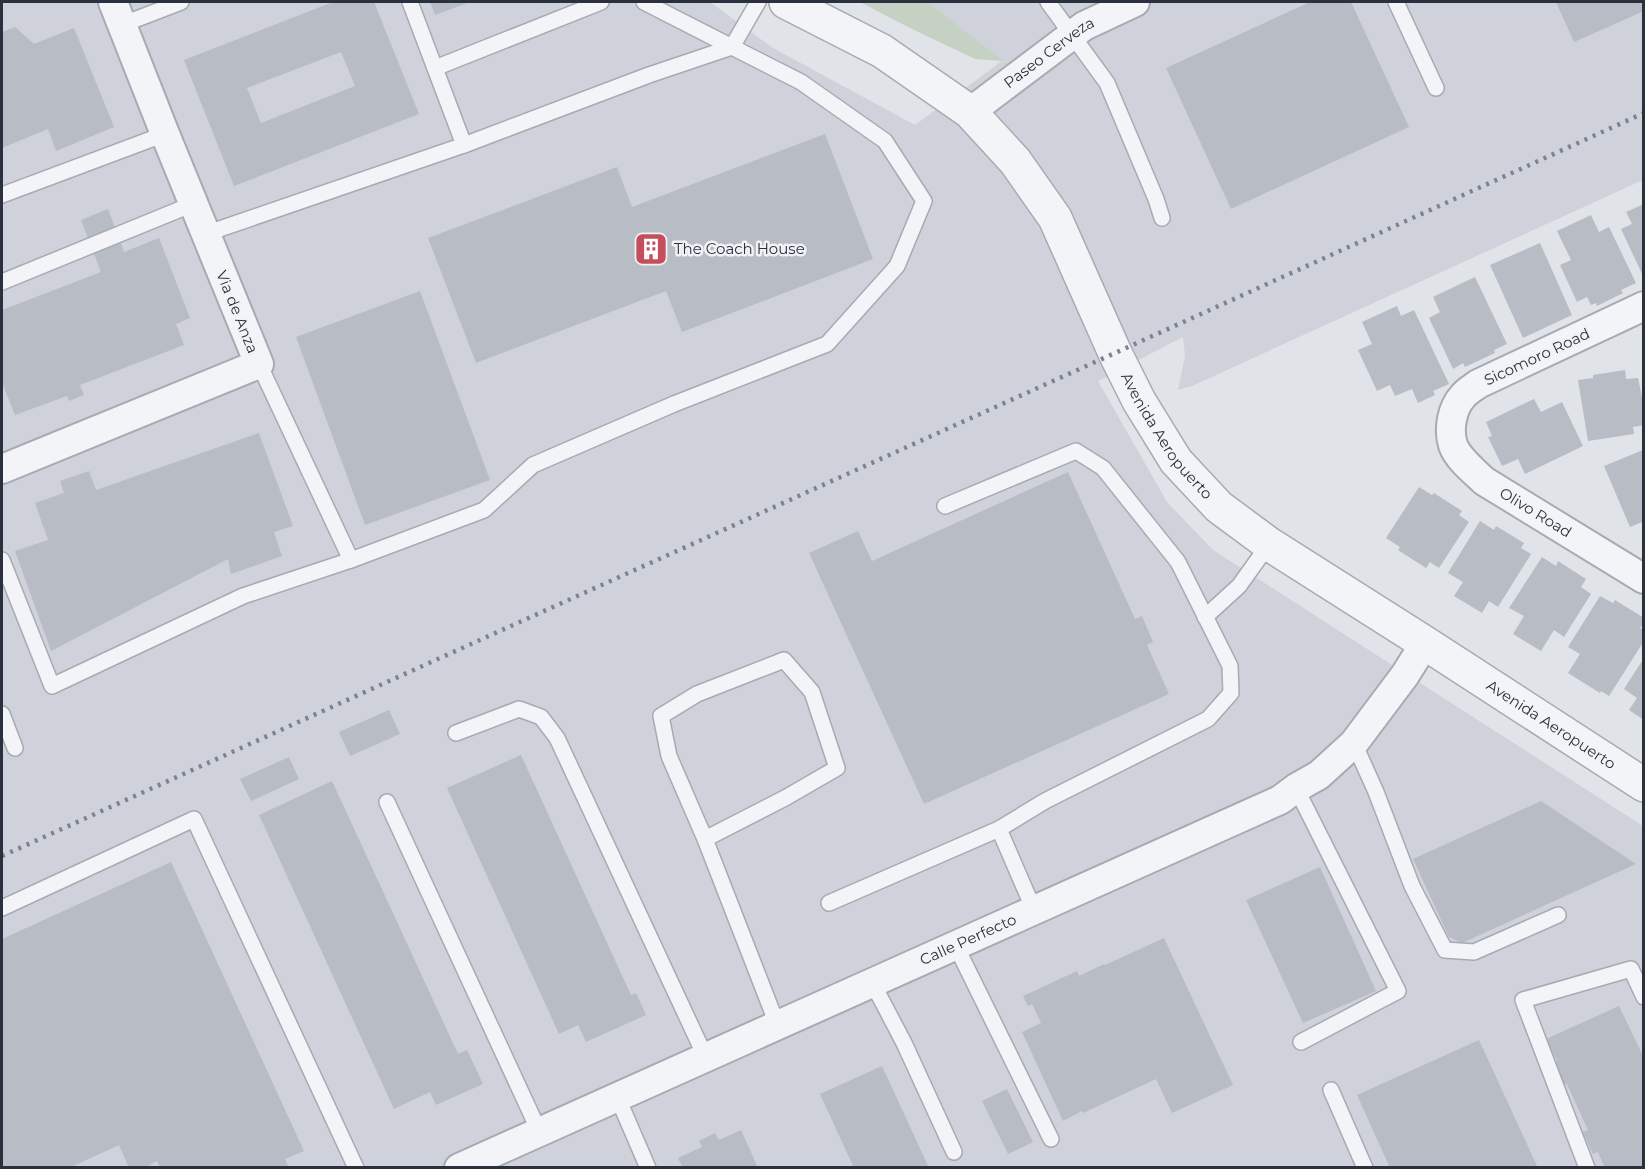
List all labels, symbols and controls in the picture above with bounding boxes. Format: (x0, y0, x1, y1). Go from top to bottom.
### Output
street label: Paseo Cerveza (1000, 13, 1097, 92)
building icon: The Coach House (633, 231, 669, 267)
place label: The Coach House (674, 239, 805, 258)
street label: Via de Anza (212, 268, 263, 356)
street label: Sicomoro Road (1481, 324, 1593, 389)
street label: Avenida Aeropuerto (1117, 369, 1217, 503)
street label: Olivo Road (1496, 483, 1575, 541)
street label: Avenida Aeropuerto (1483, 675, 1619, 773)
street label: Calle Perfecto (917, 909, 1019, 969)

